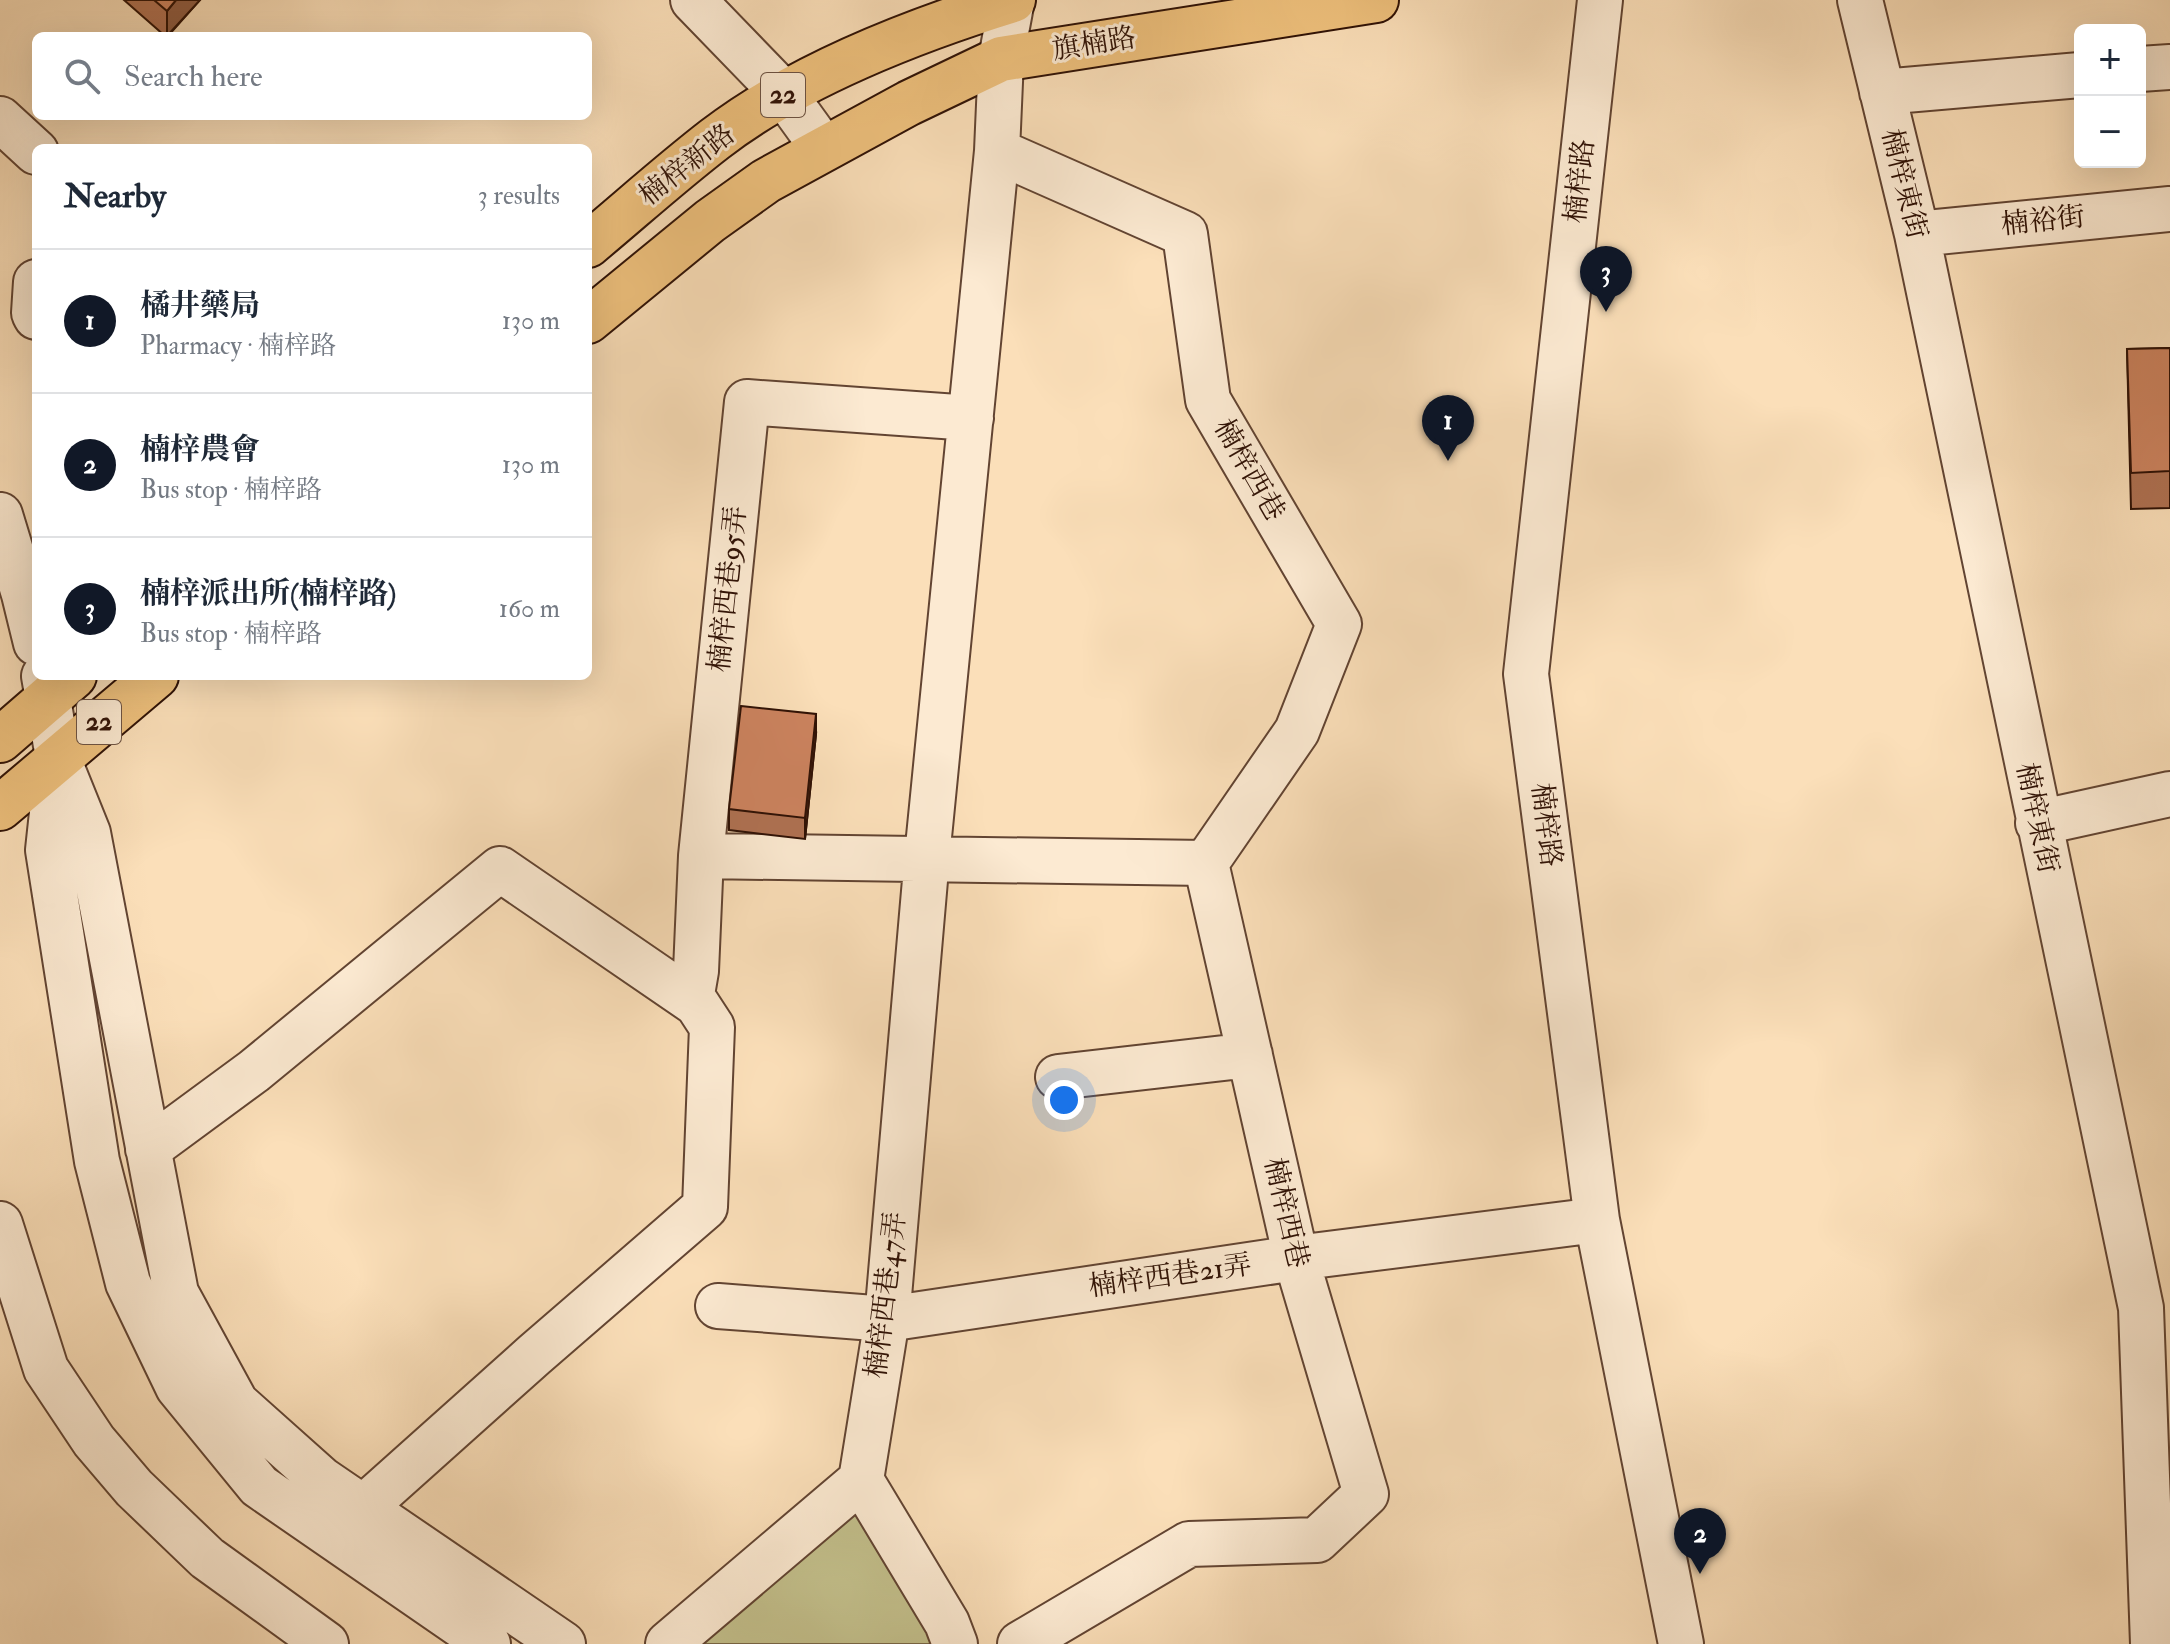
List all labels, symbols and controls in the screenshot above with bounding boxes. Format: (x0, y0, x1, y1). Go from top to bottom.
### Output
street label: 旗楠路 (1050, 20, 1138, 68)
map controls (2074, 24, 2146, 168)
button: + (2074, 24, 2146, 96)
search box (32, 32, 592, 120)
icon: search (60, 54, 104, 98)
text: Search here (124, 58, 263, 95)
road number: 22 (761, 73, 805, 117)
button: − (2074, 96, 2146, 168)
street label: 楠梓新路 (632, 117, 742, 213)
street label: 楠梓東街 (1873, 125, 1935, 243)
street label: 楠梓路 (1558, 137, 1602, 225)
text: Nearby (64, 175, 166, 218)
text: 3 results (478, 180, 560, 212)
street label: 楠裕街 (1999, 199, 2087, 243)
pin: 3 (1580, 246, 1632, 312)
text: 橘井藥局 (140, 287, 260, 324)
text: 1 (85, 305, 95, 337)
text: 130 m (502, 305, 560, 337)
text: Pharmacy · 楠梓路 (140, 330, 336, 362)
pin: 1 (1422, 395, 1474, 461)
street label: 楠梓西巷 (1206, 413, 1292, 527)
text: 楠梓農會 (140, 431, 260, 468)
text: 2 (83, 449, 97, 481)
text: 130 m (502, 449, 560, 481)
text: Bus stop · 楠梓路 (140, 474, 322, 506)
street label: 楠梓西巷95弄 (702, 504, 754, 674)
text: 楠梓派出所(楠梓路) (140, 575, 396, 612)
text: 3 (85, 593, 95, 625)
text: 160 m (499, 593, 560, 625)
text: Bus stop · 楠梓路 (140, 618, 322, 650)
road number: 22 (77, 700, 121, 744)
street label: 楠梓東街 (2008, 760, 2066, 876)
street label: 楠梓路 (1524, 781, 1568, 869)
your location (1044, 1080, 1084, 1120)
street label: 楠梓西巷 (1256, 1154, 1316, 1272)
street label: 楠梓西巷47弄 (858, 1210, 914, 1380)
street label: 楠梓西巷21弄 (1086, 1247, 1254, 1305)
pin: 2 (1674, 1508, 1726, 1574)

